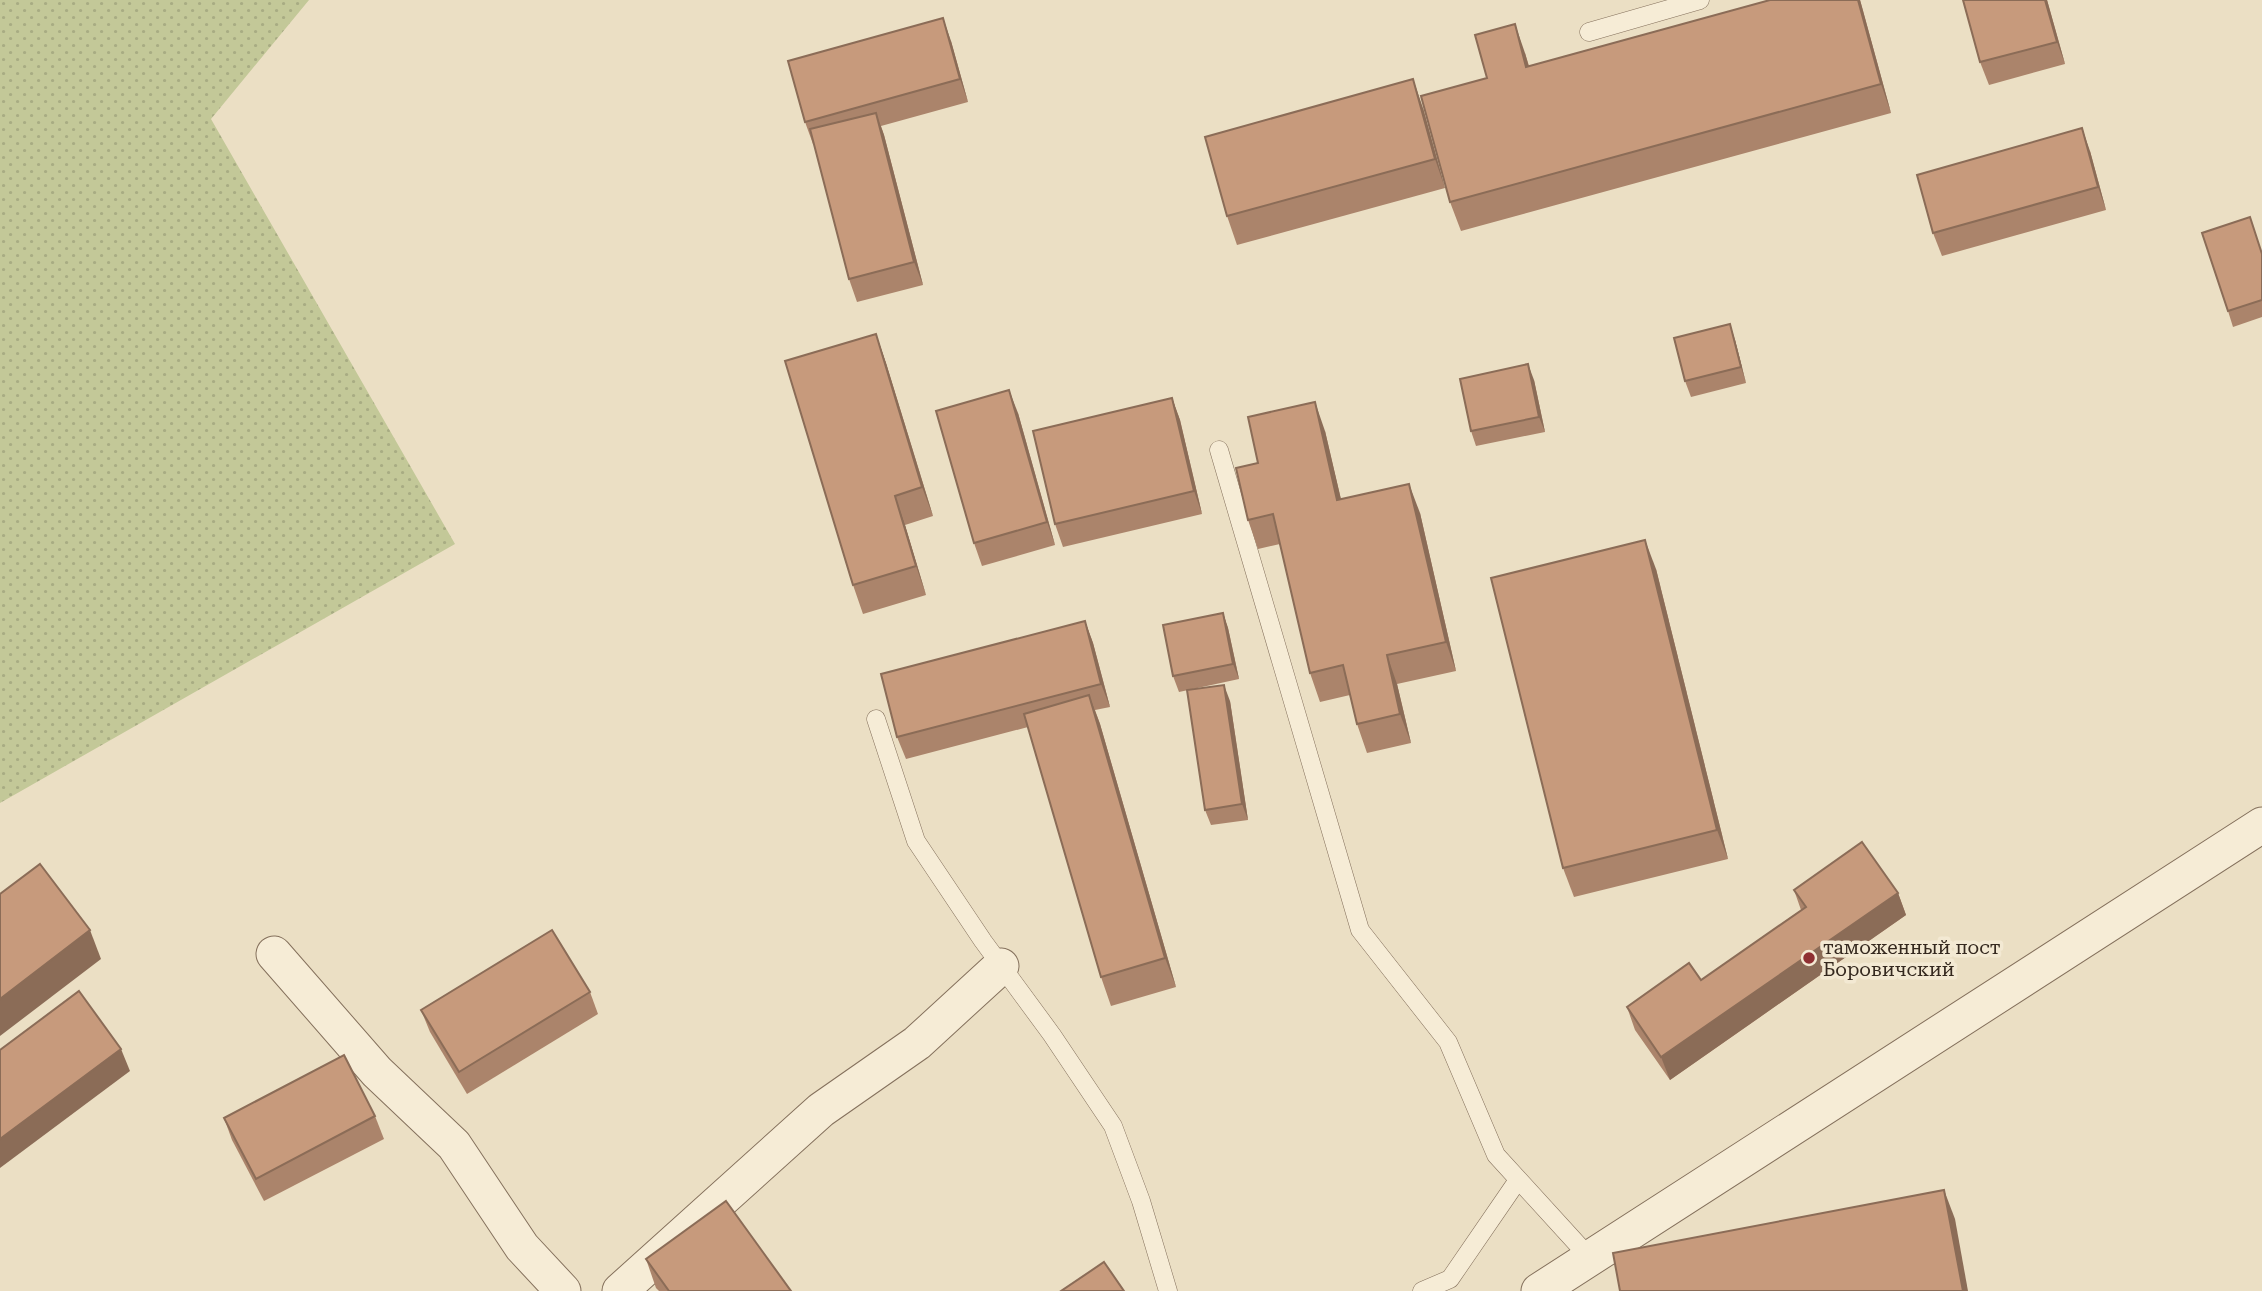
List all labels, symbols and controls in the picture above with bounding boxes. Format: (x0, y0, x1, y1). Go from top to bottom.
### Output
place label: таможенный пост Боровичский (1823, 936, 2001, 981)
marker: таможенный пост Боровичский (1801, 950, 1817, 966)

